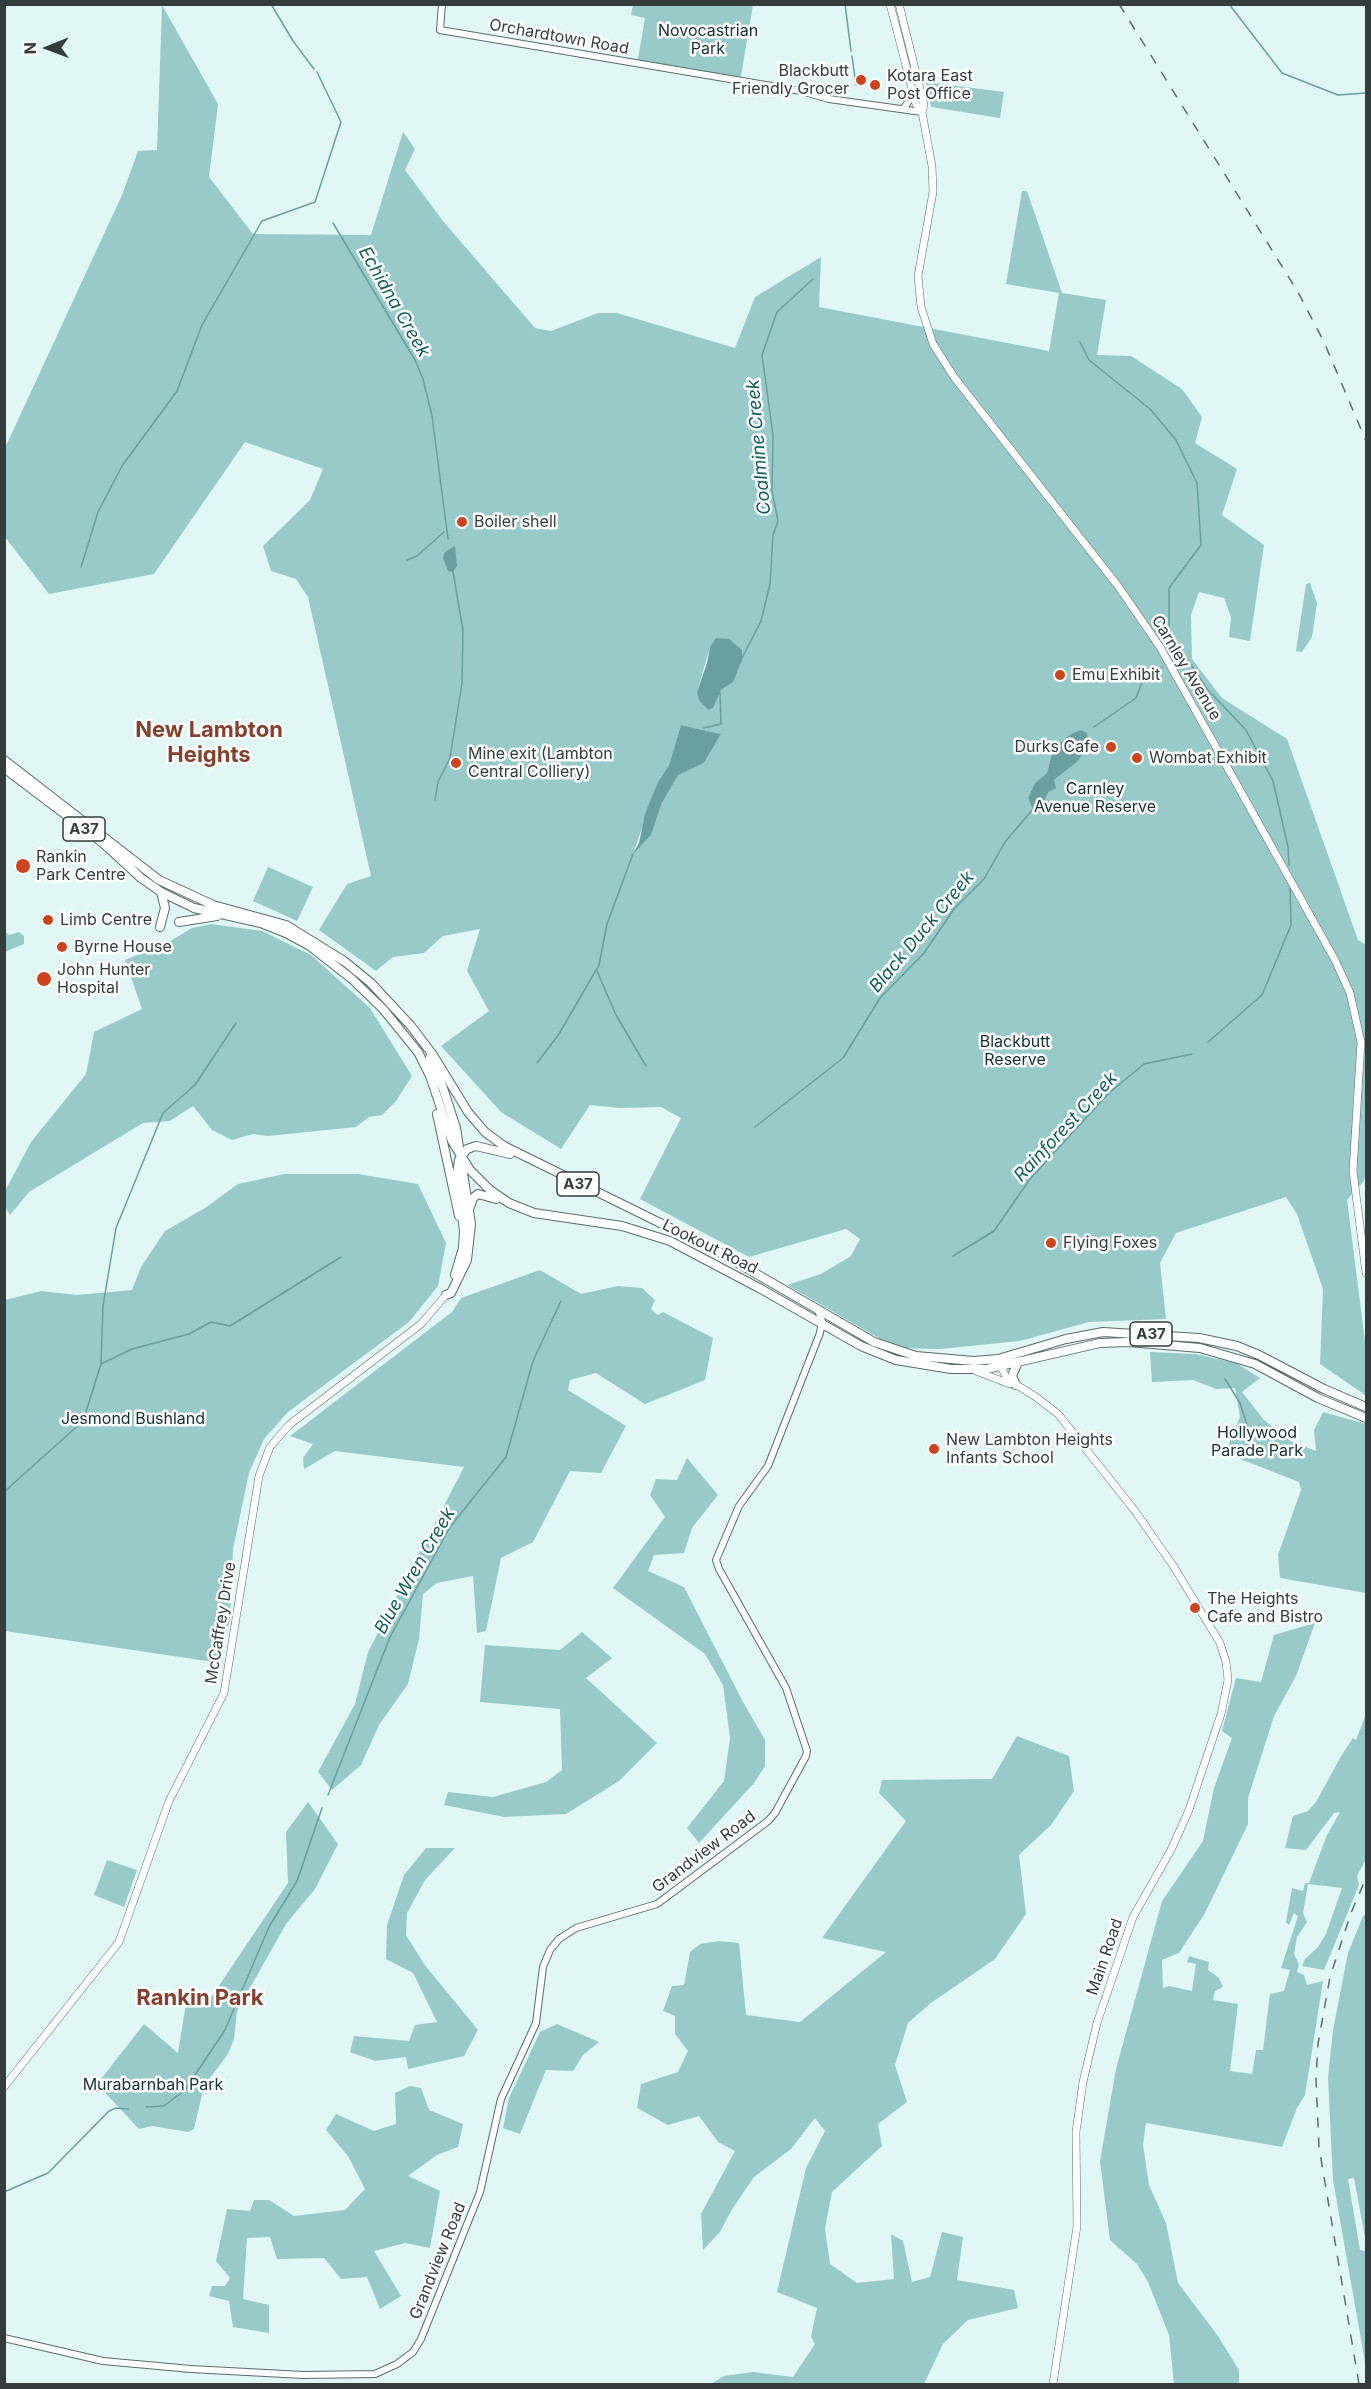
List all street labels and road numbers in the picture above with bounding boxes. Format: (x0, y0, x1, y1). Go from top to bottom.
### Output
street label: Orchardtown Road (488, 15, 630, 59)
street label: Carnley Avenue (1147, 612, 1225, 724)
road number: A37 (63, 817, 105, 841)
road number: A37 (557, 1172, 599, 1196)
street label: Lookout Road (659, 1216, 761, 1278)
road number: A37 (1130, 1322, 1172, 1346)
street label: McCaffrey Drive (202, 1561, 240, 1685)
street label: Grandview Road (649, 1807, 759, 1897)
street label: Main Road (1083, 1916, 1127, 1998)
street label: Grandview Road (406, 2200, 470, 2322)

